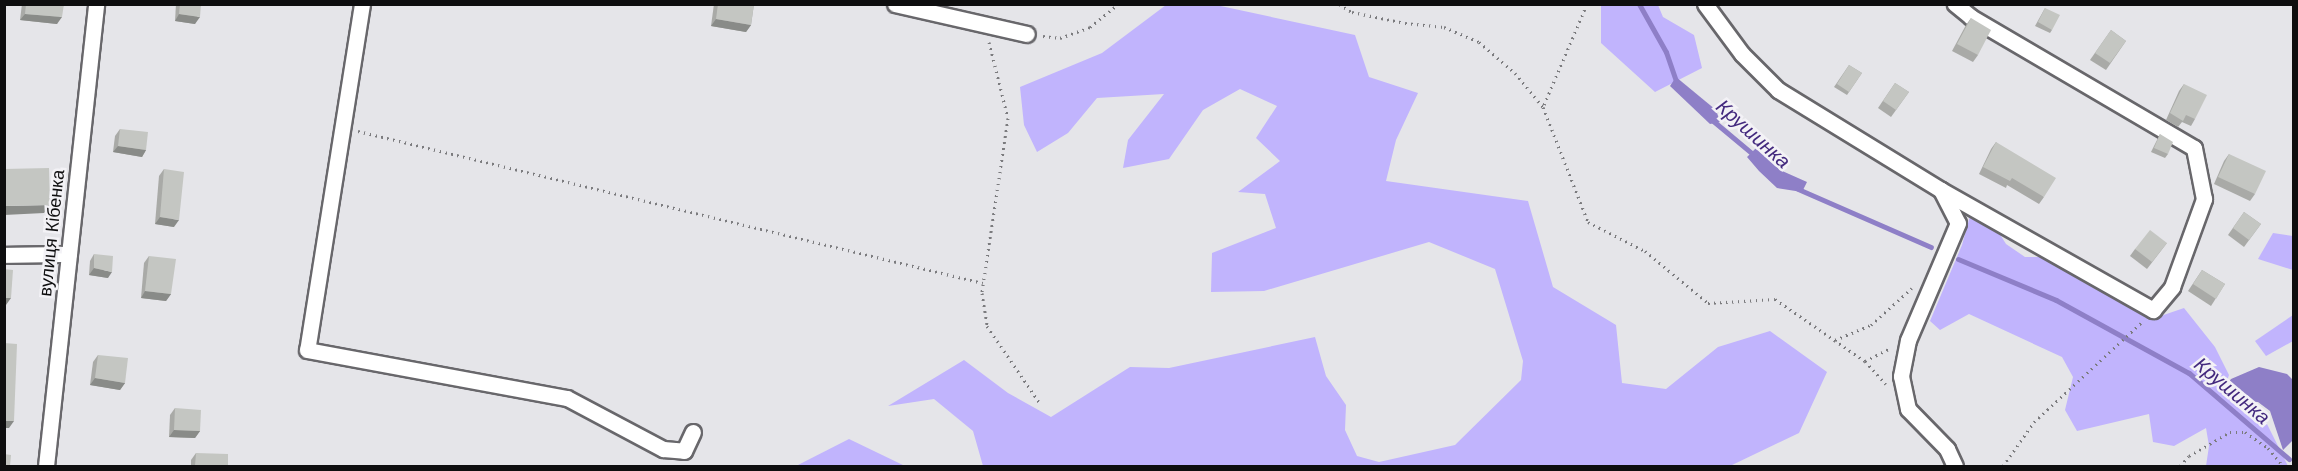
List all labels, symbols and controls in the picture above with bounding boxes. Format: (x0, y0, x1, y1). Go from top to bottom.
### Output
water label: Крушинка (1711, 94, 1795, 174)
street label: вулиця Кібенка (35, 169, 69, 297)
water label: Крушинка (2189, 352, 2275, 430)

